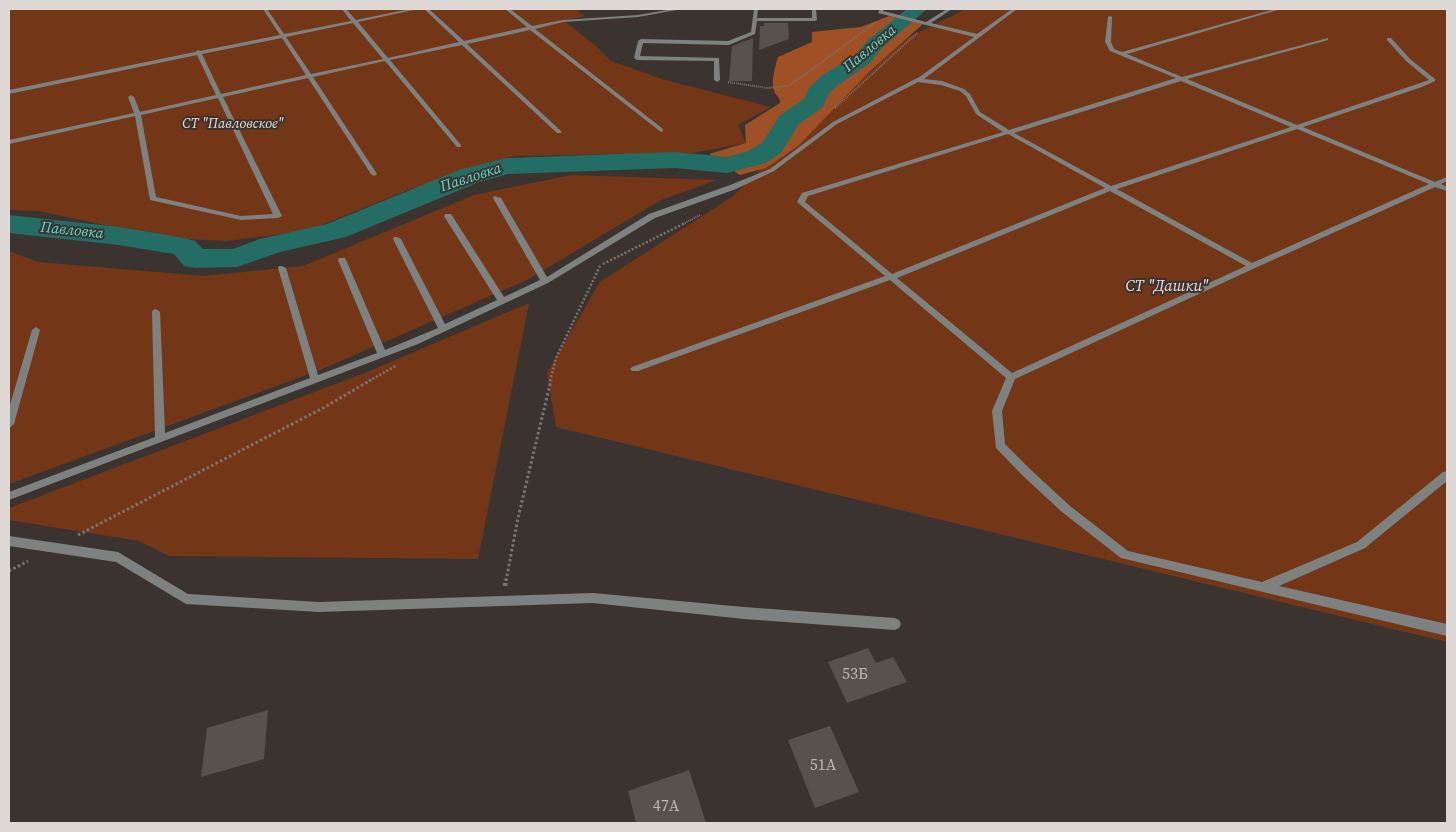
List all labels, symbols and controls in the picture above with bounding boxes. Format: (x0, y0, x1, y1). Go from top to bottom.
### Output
water label: Павловка (840, 22, 900, 76)
park label: СТ "Павловское" (182, 116, 284, 132)
water label: Павловка (438, 160, 504, 196)
water label: Павловка (40, 219, 104, 243)
park label: СТ "Дашки" (1125, 277, 1209, 297)
house number: 53Б (842, 665, 868, 685)
house number: 51А (810, 756, 836, 776)
house number: 47А (653, 797, 679, 817)

